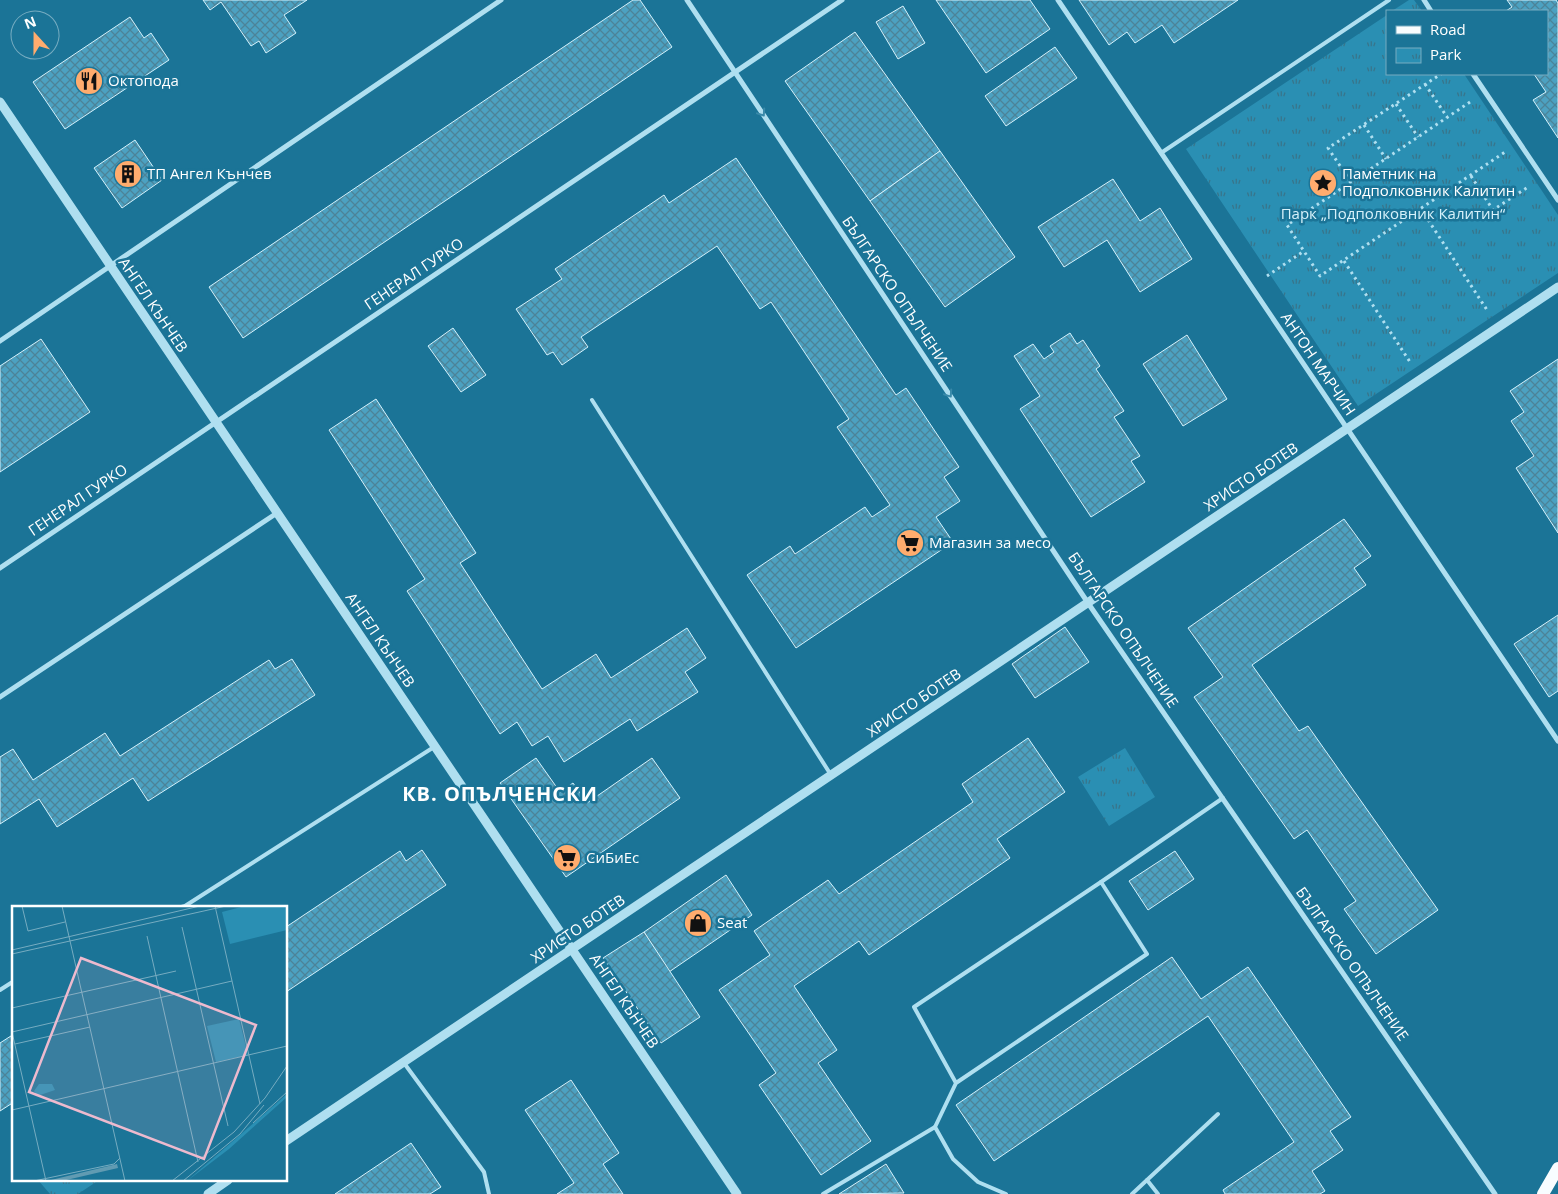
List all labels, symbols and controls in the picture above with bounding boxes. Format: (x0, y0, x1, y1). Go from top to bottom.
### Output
north arrow (10, 10, 60, 60)
legend (1386, 10, 1548, 75)
text: N (21, 11, 39, 33)
text: Road (1430, 19, 1466, 39)
text: Park (1430, 44, 1461, 64)
restaurant icon: Октопода (74, 66, 104, 96)
place label: Октопода (108, 70, 179, 90)
one-way arrow (756, 107, 765, 117)
building icon: ТП Ангел Кънчев (113, 159, 143, 189)
place label: ТП Ангел Кънчев (147, 163, 272, 183)
place label: Паметник на Подполковник Калитин (1342, 163, 1515, 200)
place icon: Паметник на Подполковник Калитин (1308, 168, 1338, 198)
park label: Парк „Подполковник Калитин“ (1281, 203, 1506, 223)
street label: БЪЛГАРСКО ОПЪЛЧЕНИЕ (838, 212, 957, 375)
street label: ГЕНЕРАЛ ГУРКО (360, 233, 467, 314)
street label: АНГЕЛ КЪНЧЕВ (115, 253, 193, 356)
street label: АНТОН МАРЧИН (1277, 308, 1361, 419)
one-way arrow (943, 388, 952, 398)
street label: ХРИСТО БОТЕВ (1199, 437, 1301, 515)
street label: ГЕНЕРАЛ ГУРКО (24, 459, 131, 540)
supermarket icon: Магазин за месо (895, 528, 925, 558)
place label: Магазин за месо (929, 532, 1051, 552)
street label: БЪЛГАРСКО ОПЪЛЧЕНИЕ (1064, 548, 1183, 711)
street label: АНГЕЛ КЪНЧЕВ (342, 588, 420, 691)
street label: ХРИСТО БОТЕВ (862, 663, 964, 741)
district label: КВ. ОПЪЛЧЕНСКИ (402, 780, 598, 807)
supermarket icon: СиБиЕс (552, 843, 582, 873)
place label: СиБиЕс (586, 847, 639, 867)
street label: БЪЛГАРСКО ОПЪЛЧЕНИЕ (1292, 883, 1414, 1044)
street label: ХРИСТО БОТЕВ (526, 889, 628, 967)
inset map (12, 906, 288, 1182)
shop icon: Seat (683, 908, 713, 938)
place label: Seat (717, 912, 747, 932)
street label: АНГЕЛ КЪНЧЕВ (586, 949, 664, 1052)

